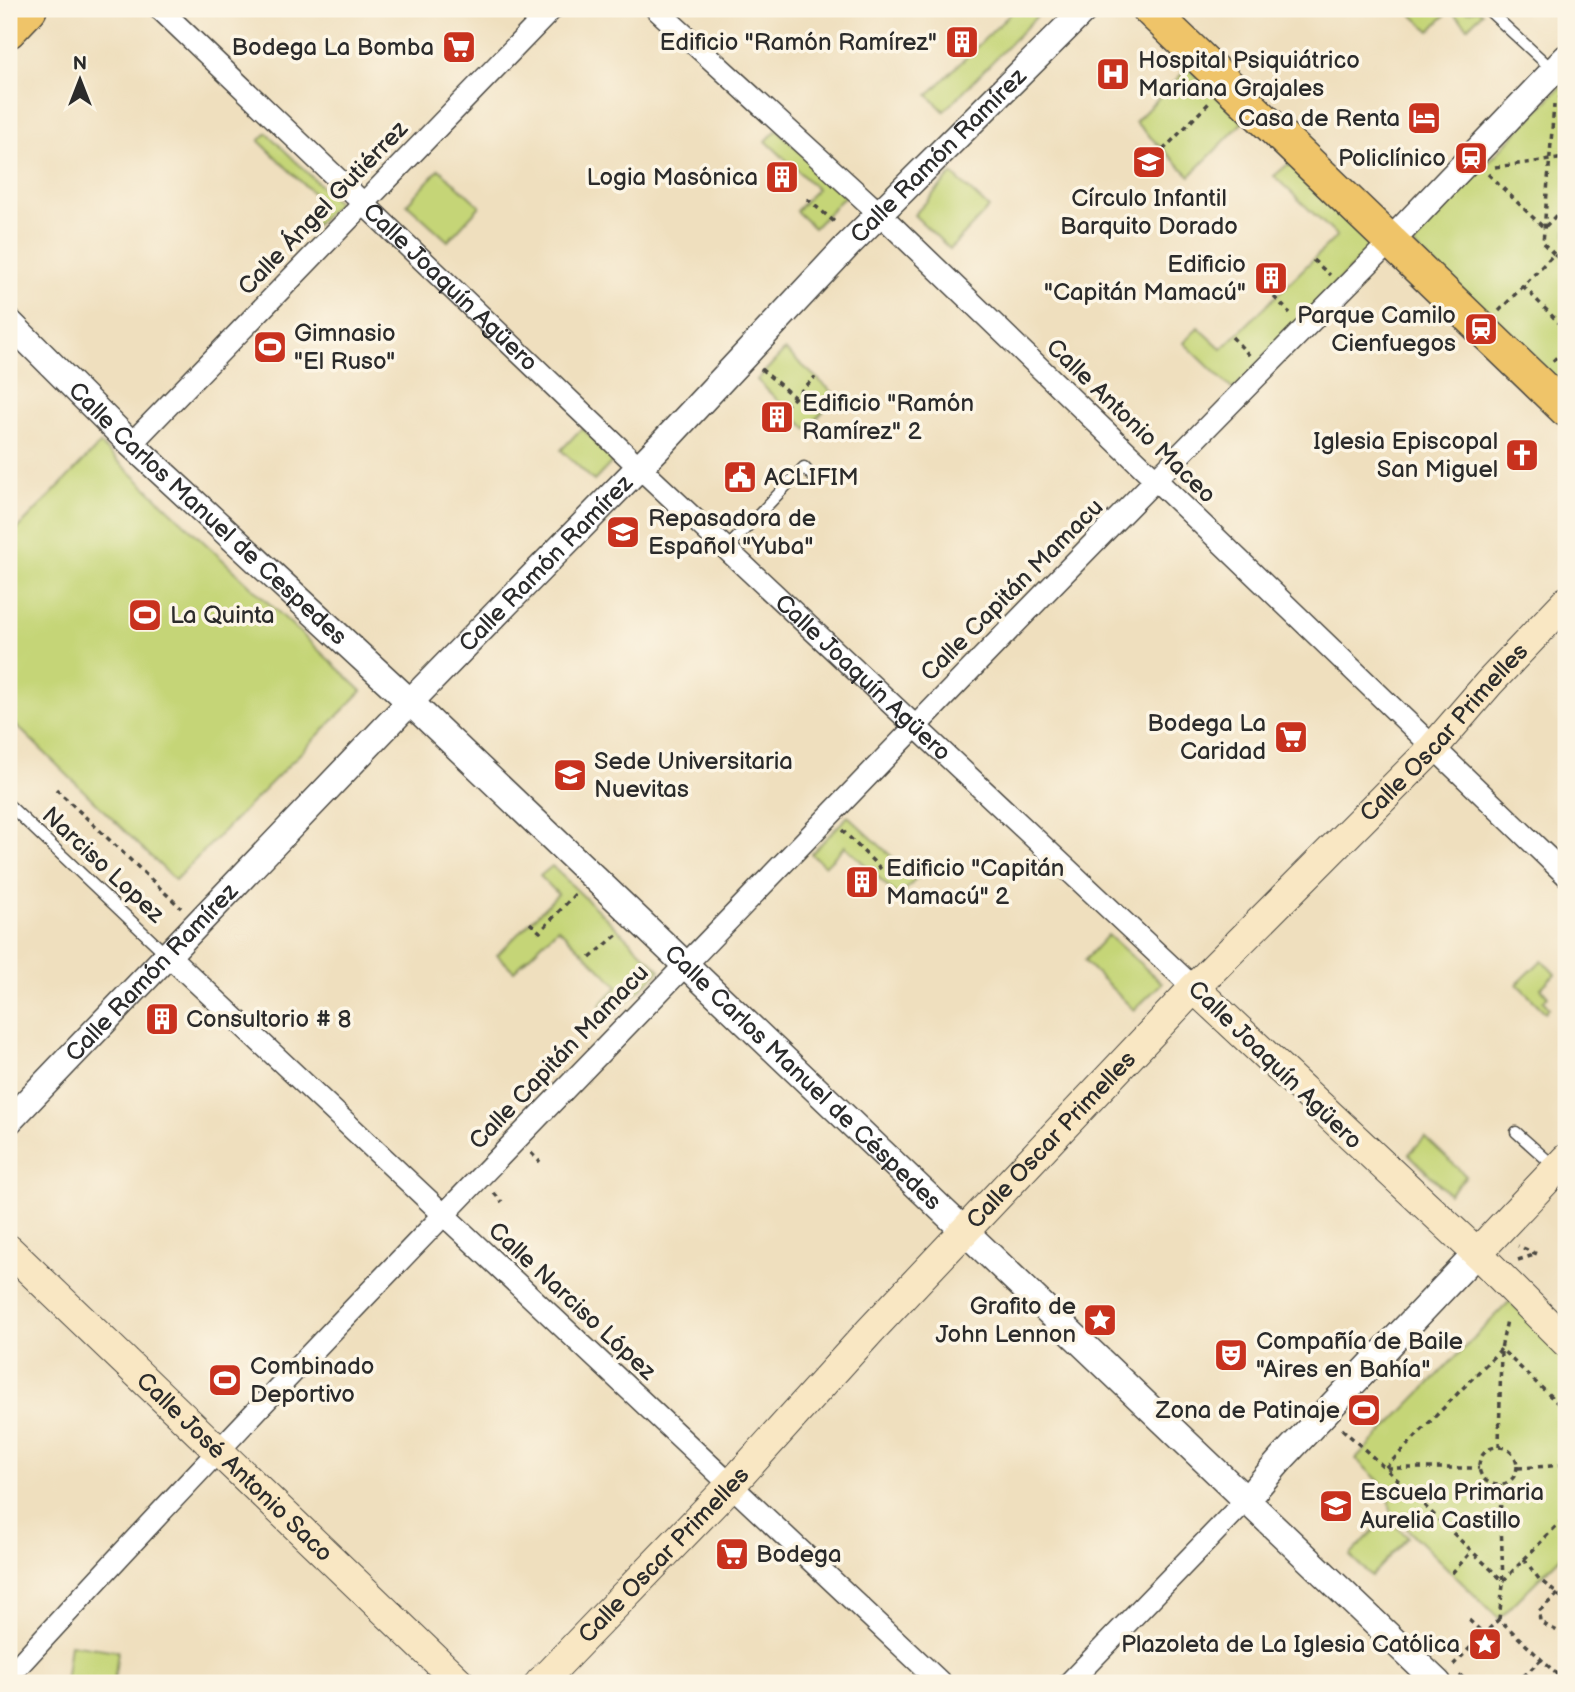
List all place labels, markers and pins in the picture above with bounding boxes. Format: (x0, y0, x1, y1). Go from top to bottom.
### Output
building icon: Edificio "Ramón Ramírez" (943, 23, 981, 61)
supermarket icon: Bodega La Bomba (440, 28, 478, 66)
place label: Edificio "Ramón Ramírez" (659, 28, 937, 57)
place label: Bodega La Bomba (232, 33, 434, 62)
place label: Hospital Psiquiátrico Mariana Grajales (1138, 46, 1360, 103)
hospital icon: Hospital Psiquiátrico Mariana Grajales (1094, 55, 1132, 93)
hotel icon: Casa de Renta (1405, 99, 1443, 137)
place label: Casa de Renta (1238, 104, 1400, 133)
station icon: Policlínico (1452, 139, 1490, 177)
school or university icon: Círculo Infantil Barquito Dorado (1130, 143, 1168, 181)
place label: Policlínico (1338, 144, 1446, 173)
building icon: Logia Masónica (763, 158, 801, 196)
place label: Logia Masónica (586, 163, 758, 192)
place label: Círculo Infantil Barquito Dorado (1060, 184, 1238, 241)
place label: Edificio "Capitán Mamacú" (1044, 250, 1246, 307)
building icon: Edificio "Capitán Mamacú" (1252, 259, 1290, 297)
place label: Parque Camilo Cienfuegos (1297, 301, 1456, 358)
station icon: Parque Camilo Cienfuegos (1462, 310, 1500, 348)
place label: Gimnasio "El Ruso" (294, 319, 396, 376)
sports icon: Gimnasio "El Ruso" (251, 328, 289, 366)
place label: Edificio "Ramón Ramírez" 2 (802, 389, 974, 446)
building icon: Edificio "Ramón Ramírez" 2 (758, 398, 796, 436)
place label: Iglesia Episcopal San Miguel (1313, 427, 1498, 484)
church icon: Iglesia Episcopal San Miguel (1503, 436, 1541, 474)
public building icon: ACLIFIM (721, 458, 759, 496)
place label: ACLIFIM (764, 463, 859, 492)
place label: Repasadora de Español "Yuba" (648, 504, 816, 561)
school or university icon: Repasadora de Español "Yuba" (604, 513, 642, 551)
sports icon: La Quinta (126, 596, 164, 634)
place label: La Quinta (170, 601, 275, 630)
place label: Bodega La Caridad (1147, 709, 1266, 766)
supermarket icon: Bodega La Caridad (1272, 718, 1310, 756)
place label: Sede Universitaria Nuevitas (594, 747, 793, 804)
school or university icon: Sede Universitaria Nuevitas (551, 756, 589, 794)
place label: Edificio "Capitán Mamacú" 2 (886, 854, 1064, 911)
building icon: Edificio "Capitán Mamacú" 2 (843, 863, 881, 901)
building icon: Consultorio # 8 (143, 1000, 181, 1038)
place label: Consultorio # 8 (186, 1005, 351, 1034)
place label: Grafito de John Lennon (935, 1292, 1076, 1349)
place icon: Grafito de John Lennon (1081, 1301, 1119, 1339)
place label: Compañía de Baile "Aires en Bahía" (1256, 1327, 1463, 1384)
theatre icon: Compañía de Baile "Aires en Bahía" (1212, 1336, 1250, 1374)
place label: Combinado Deportivo (250, 1352, 374, 1409)
sports icon: Combinado Deportivo (206, 1361, 244, 1399)
sports icon: Zona de Patinaje (1345, 1391, 1383, 1429)
place label: Zona de Patinaje (1155, 1396, 1340, 1425)
place label: Escuela Primaria Aurelia Castillo (1360, 1478, 1544, 1535)
school or university icon: Escuela Primaria Aurelia Castillo (1317, 1487, 1355, 1525)
supermarket icon: Bodega (713, 1535, 751, 1573)
place label: Bodega (756, 1540, 842, 1569)
place icon: Plazoleta de La Iglesia Católica (1466, 1625, 1504, 1663)
place label: Plazoleta de La Iglesia Católica (1121, 1630, 1460, 1659)

